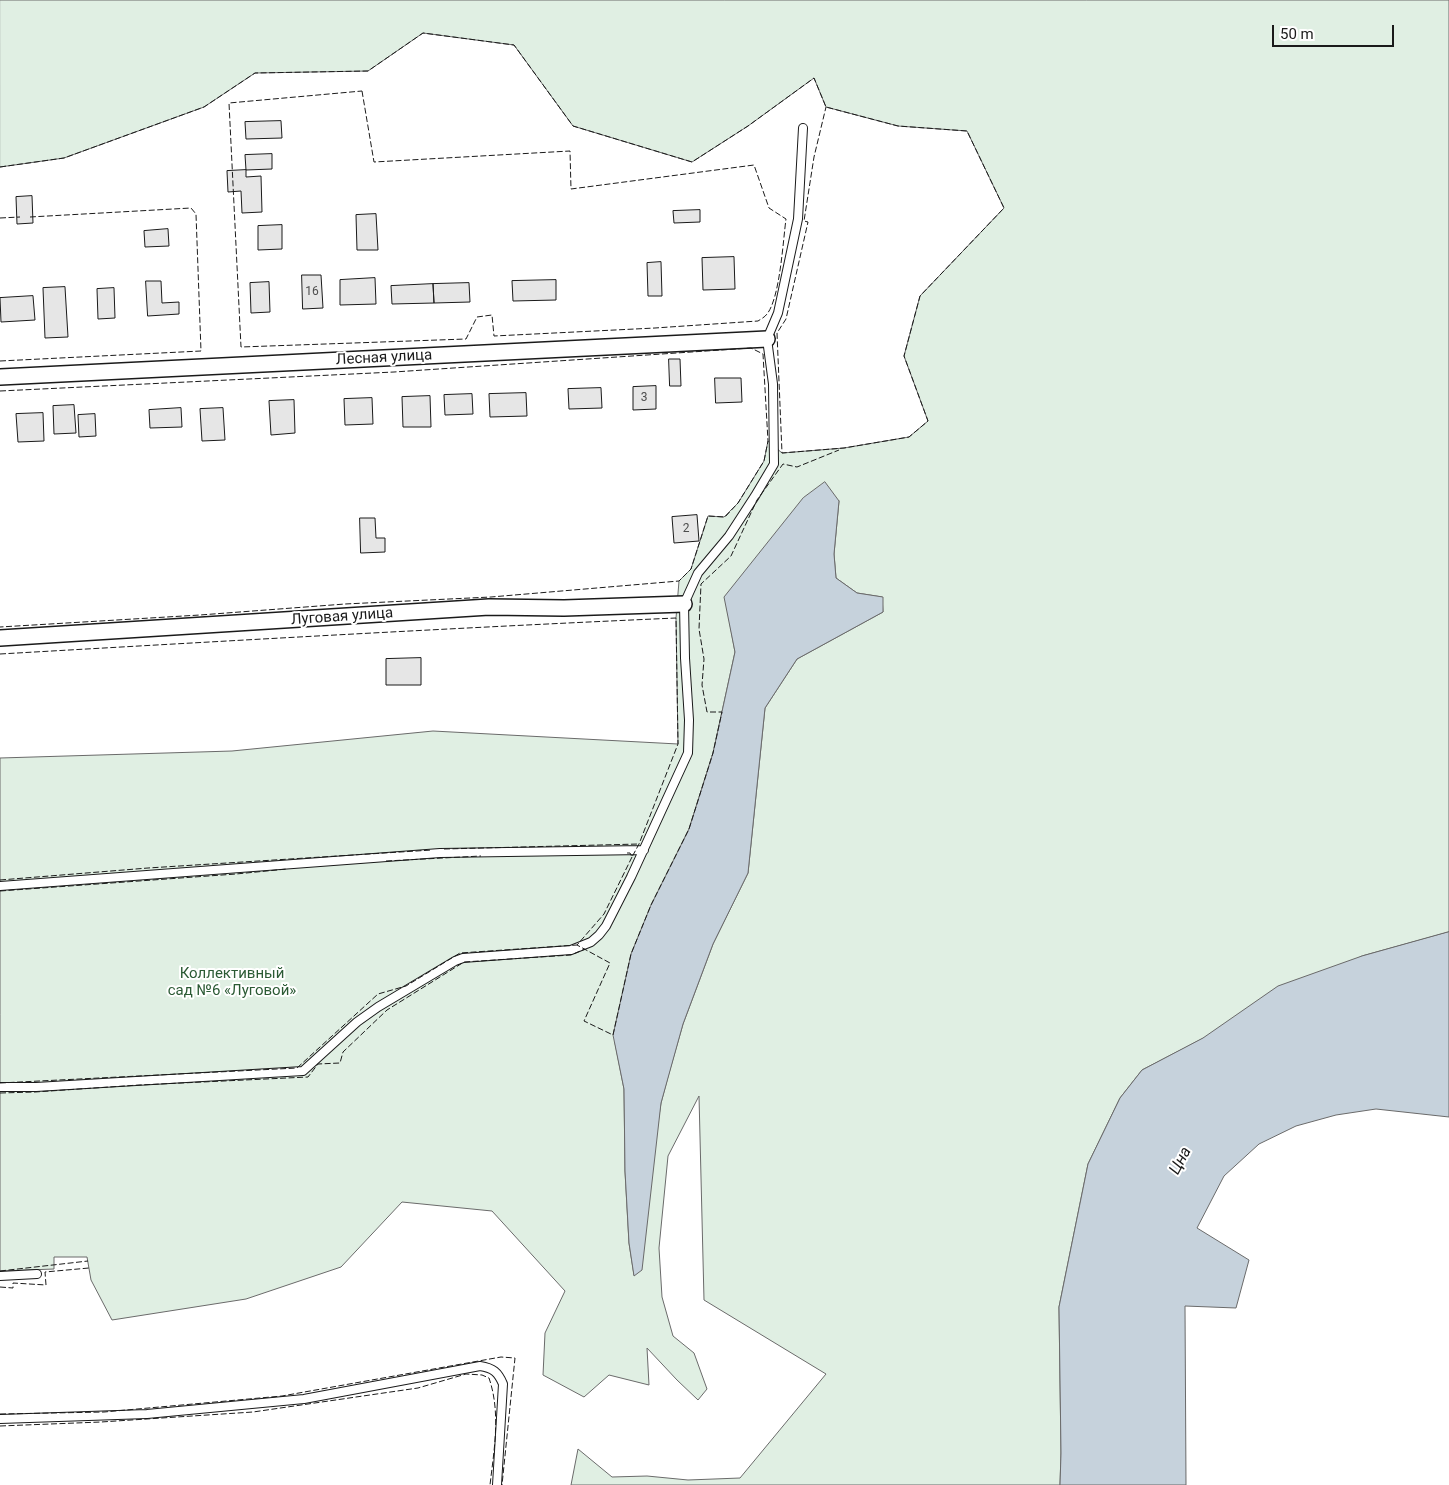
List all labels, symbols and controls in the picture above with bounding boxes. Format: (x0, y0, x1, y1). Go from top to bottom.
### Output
scale bar (1274, 15, 1396, 47)
text: 50 m (1280, 25, 1314, 43)
house number: 16 (305, 285, 319, 299)
street label: Лесная улица (335, 346, 433, 370)
house number: 3 (641, 391, 647, 405)
house number: 2 (683, 522, 689, 536)
street label: Луговая улица (290, 604, 394, 630)
park label: Коллективный сад №6 «Луговой» (168, 965, 296, 1000)
water label: Цна (1166, 1144, 1196, 1178)

